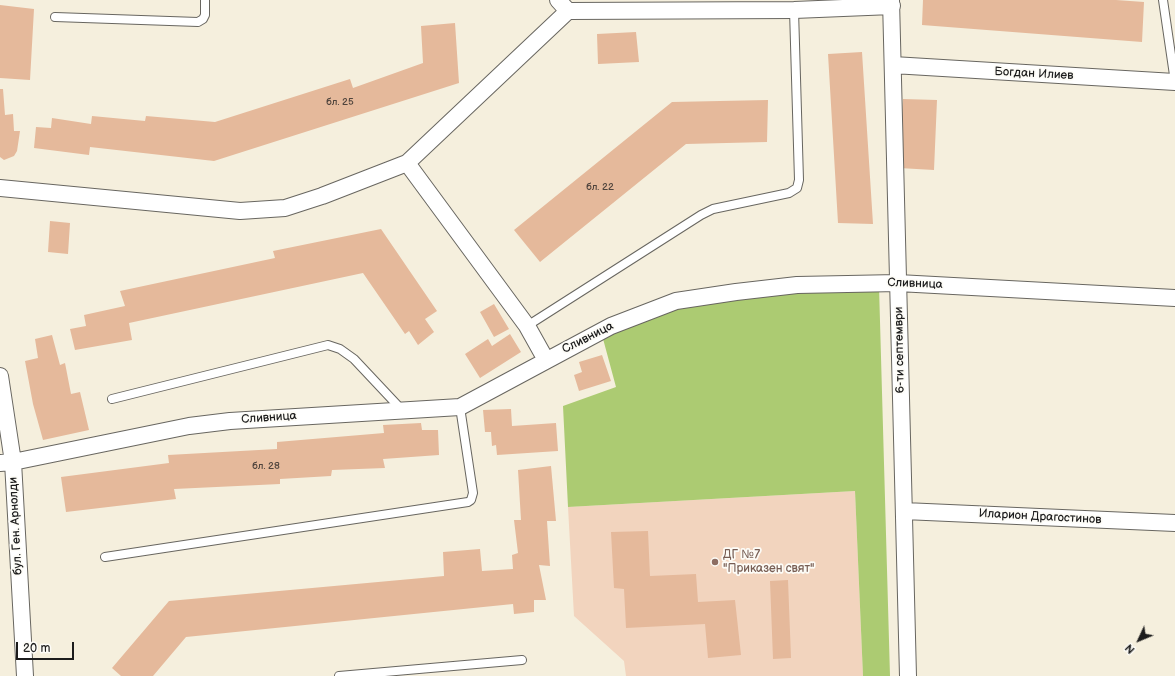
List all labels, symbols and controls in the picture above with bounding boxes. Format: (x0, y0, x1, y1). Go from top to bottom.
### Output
street label: Богдан Илиев (994, 65, 1074, 83)
house number: бл. 25 (326, 96, 354, 108)
house number: бл. 22 (586, 181, 614, 193)
street label: Сливница (887, 276, 943, 292)
street label: 6-ти септември (892, 307, 908, 393)
street label: Сливница (560, 319, 616, 357)
street label: Сливница (241, 409, 297, 427)
house number: бл. 28 (252, 460, 280, 472)
street label: бул. Ген. Арнолди (6, 477, 26, 575)
street label: Иларион Драгостинов (978, 507, 1102, 527)
place label: ДГ №7 "Приказен свят" (723, 548, 815, 576)
marker: ДГ №7 "Приказен свят" (710, 557, 720, 567)
north arrow (1119, 620, 1159, 660)
scale bar (18, 634, 76, 660)
text: 20 m (23, 641, 50, 656)
text: N (1122, 641, 1138, 656)

